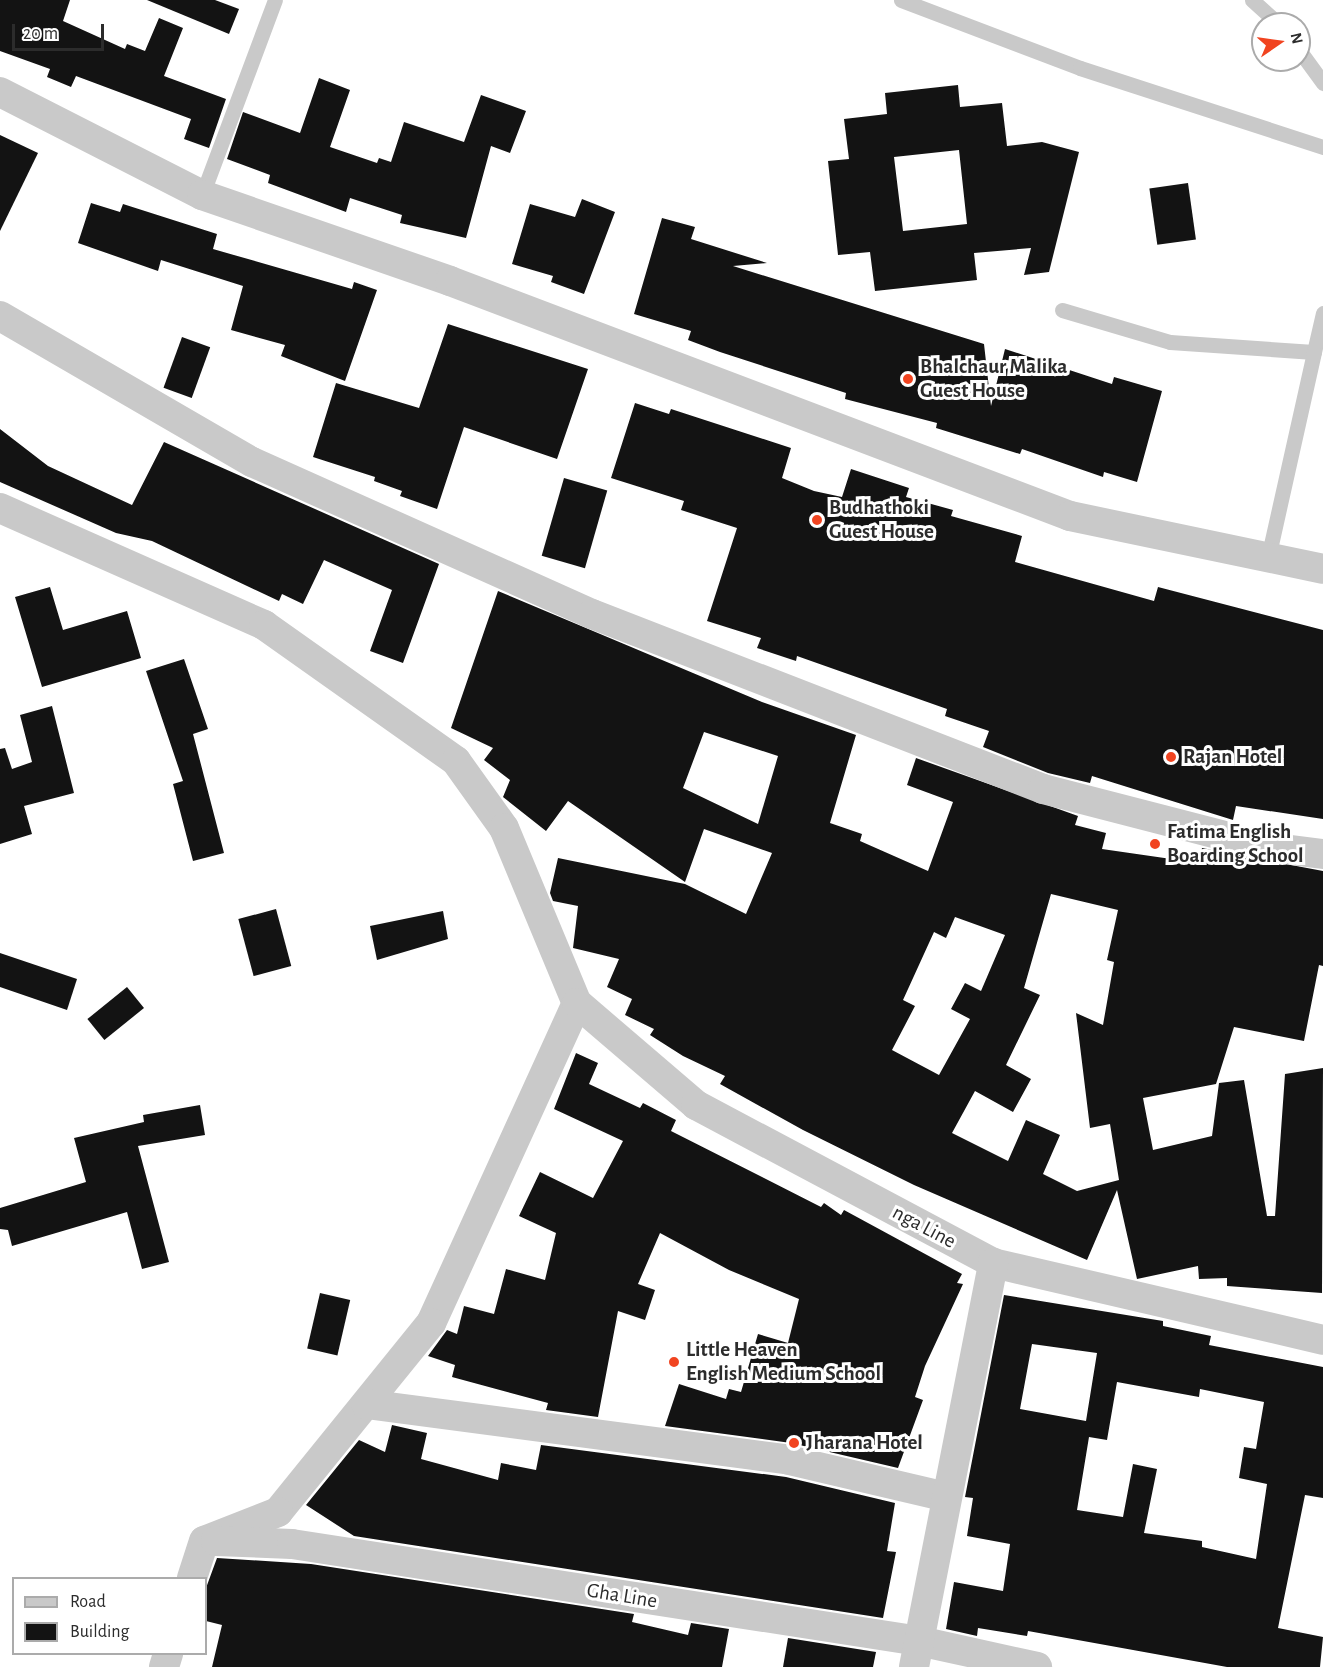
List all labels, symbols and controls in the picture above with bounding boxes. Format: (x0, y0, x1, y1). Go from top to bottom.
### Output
scale bar (15, 12, 106, 50)
north arrow (1251, 12, 1311, 72)
text: 20 m (23, 25, 58, 43)
text: N (1288, 31, 1306, 46)
place label: Bhalchaur Malika Guest House (920, 354, 1067, 404)
marker: Bhalchaur Malika Guest House (901, 372, 915, 386)
place label: Budhathoki Guest House (829, 495, 934, 545)
marker: Budhathoki Guest House (810, 513, 824, 527)
place label: Rajan Hotel (1183, 744, 1282, 770)
marker: Rajan Hotel (1164, 750, 1178, 764)
place label: Fatima English Boarding School (1167, 819, 1304, 869)
marker: Fatima English Boarding School (1148, 837, 1162, 851)
street label: nga Line (888, 1200, 960, 1254)
place label: Little Heaven English Medium School (686, 1337, 881, 1387)
marker: Little Heaven English Medium School (667, 1355, 681, 1369)
place label: Jharana Hotel (806, 1430, 923, 1456)
marker: Jharana Hotel (787, 1436, 801, 1450)
legend (12, 1577, 207, 1655)
street label: Gha Line (585, 1578, 659, 1614)
text: Road (70, 1593, 106, 1611)
text: Building (70, 1623, 129, 1641)

